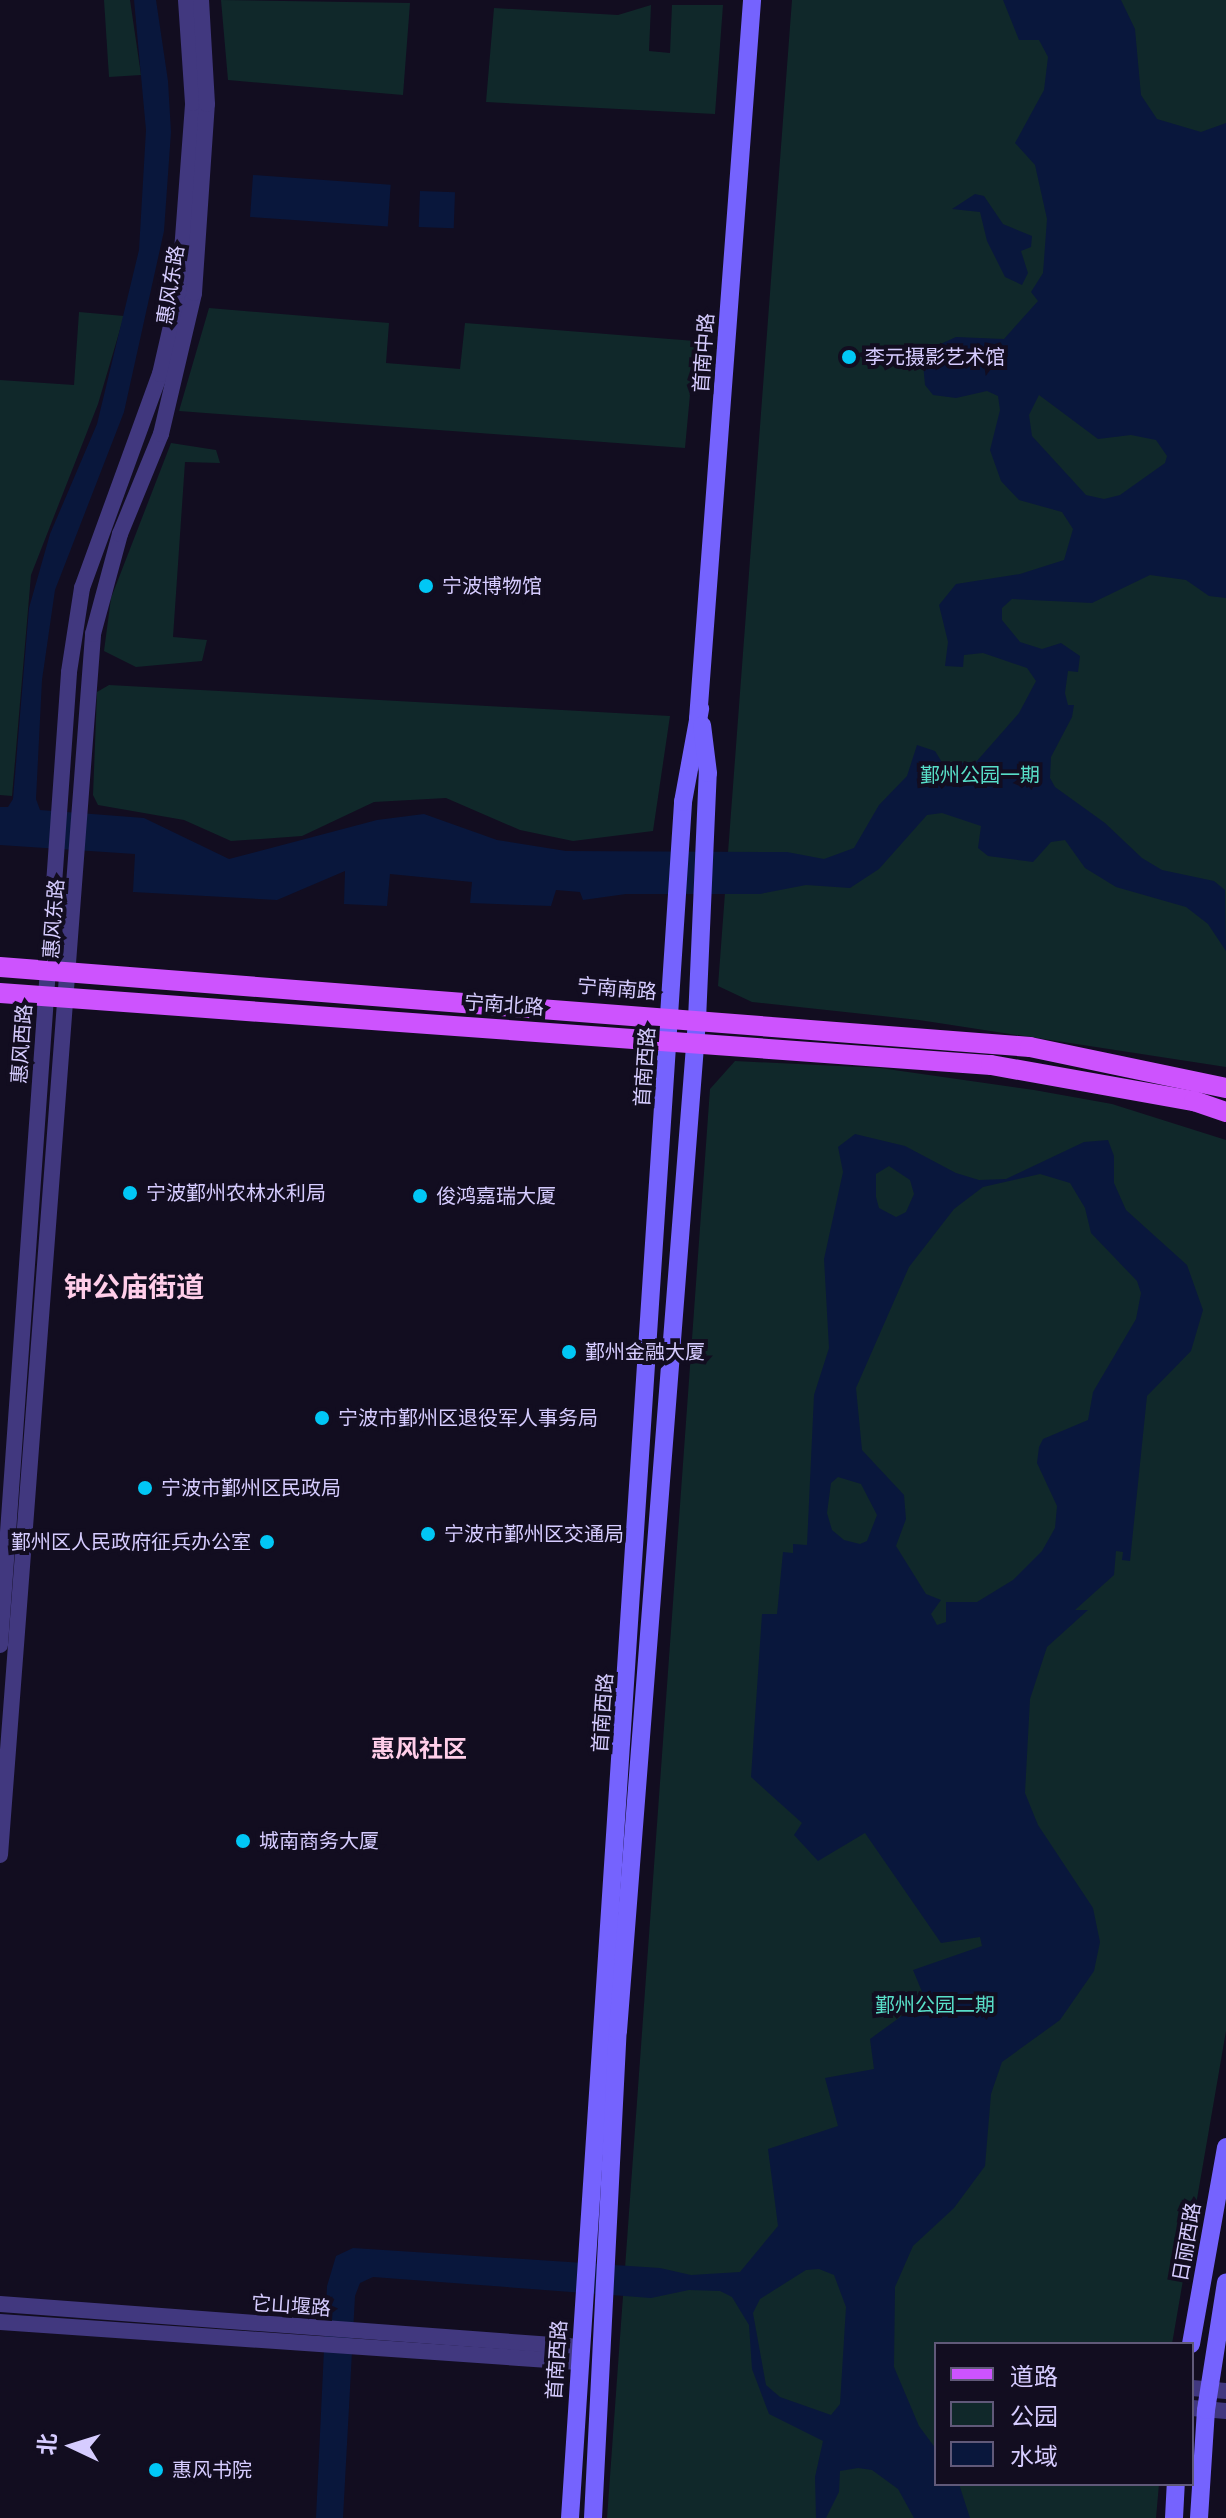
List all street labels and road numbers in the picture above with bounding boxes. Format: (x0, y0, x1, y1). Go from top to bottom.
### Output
street label: 惠风东路 (153, 244, 189, 326)
street label: 首南中路 (689, 312, 719, 394)
street label: 惠风东路 (39, 878, 69, 960)
street label: 宁南南路 (576, 974, 658, 1004)
street label: 宁南北路 (463, 990, 545, 1020)
street label: 惠风西路 (7, 1003, 37, 1085)
street label: 首南西路 (630, 1026, 660, 1108)
street label: 首南西路 (588, 1672, 618, 1754)
street label: 日丽西路 (1168, 2201, 1206, 2283)
street label: 它山堰路 (250, 2291, 332, 2321)
street label: 首南西路 (542, 2319, 572, 2401)

